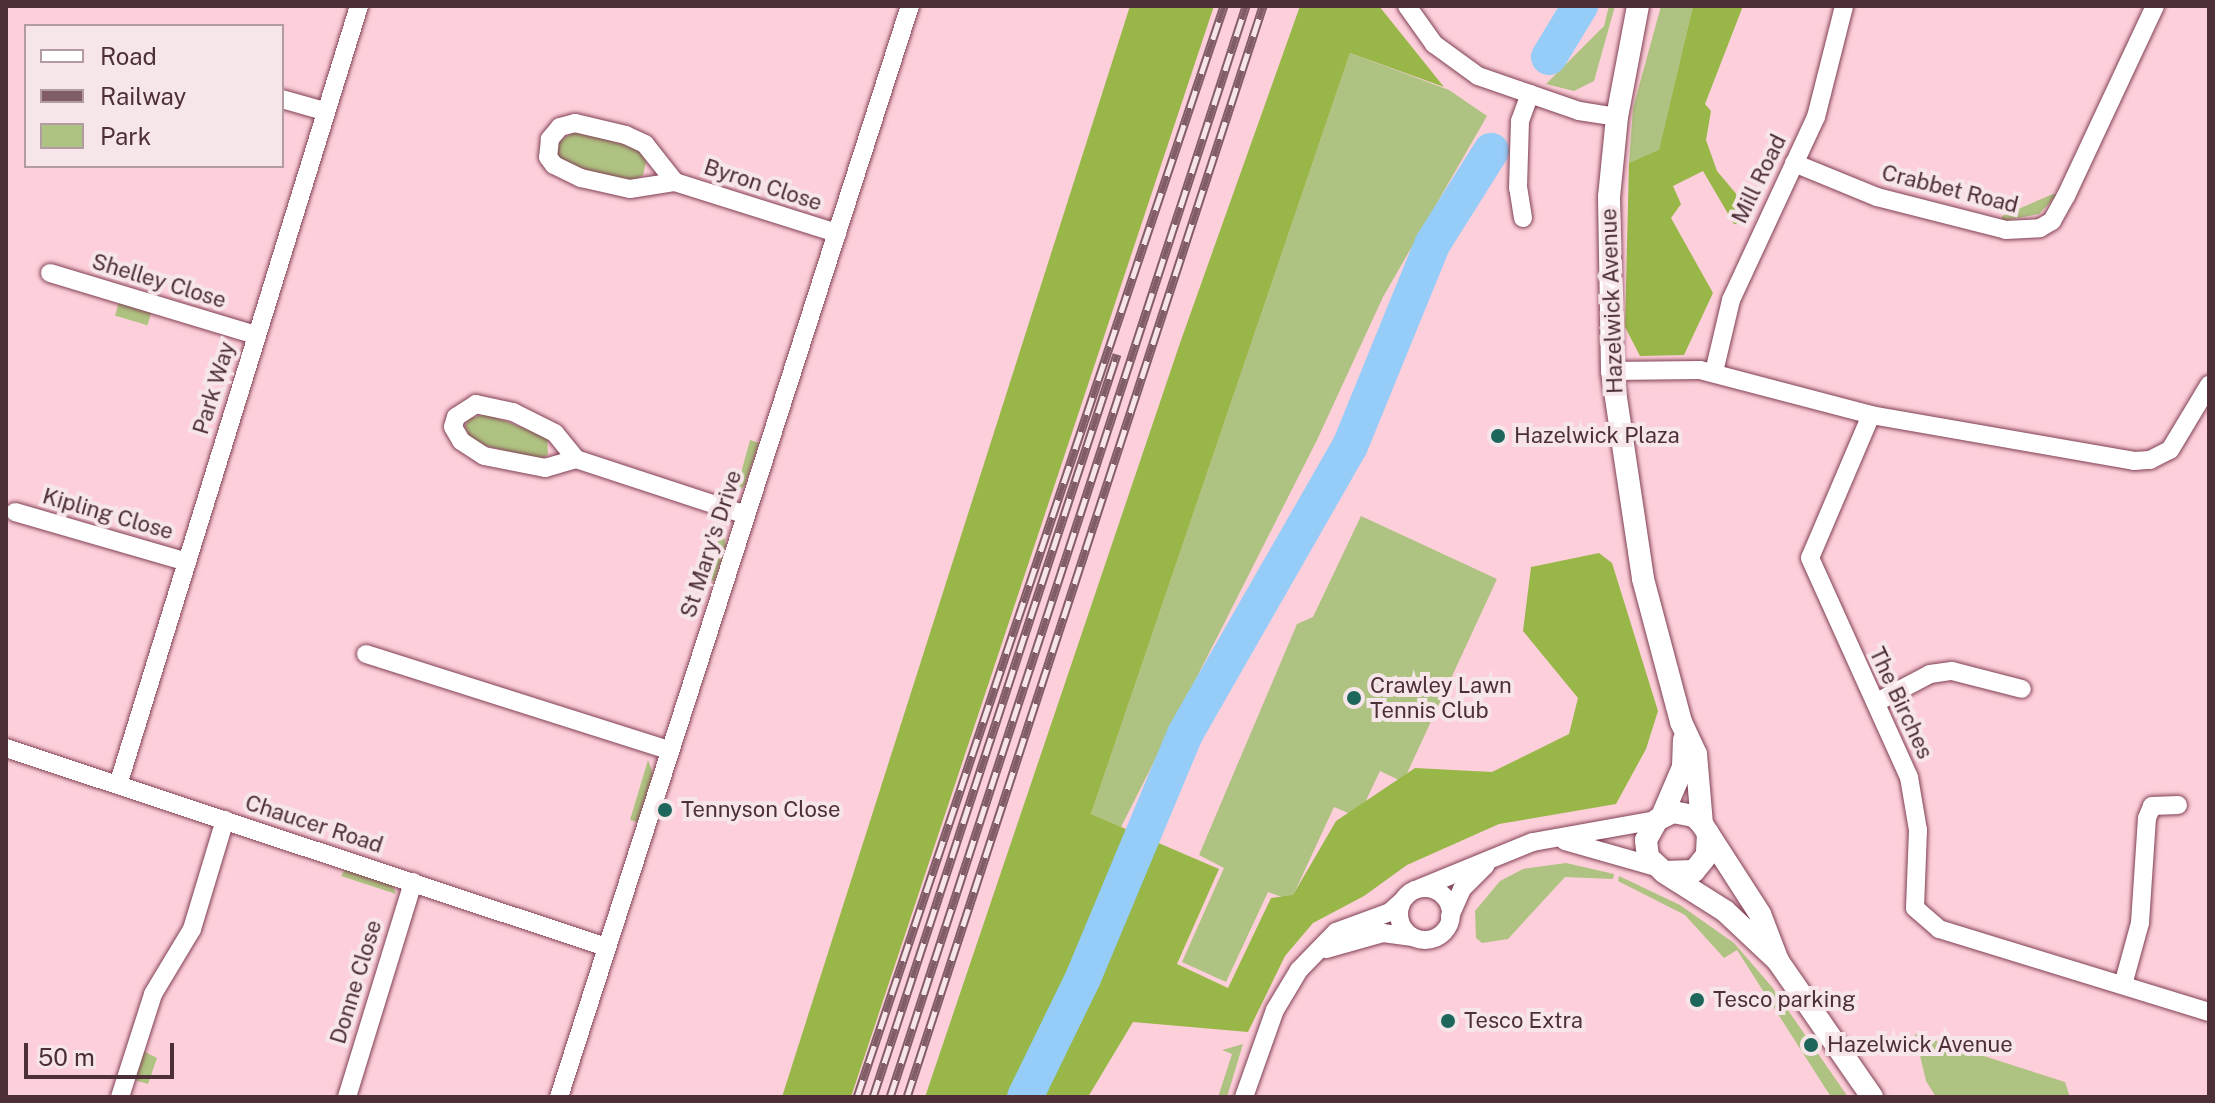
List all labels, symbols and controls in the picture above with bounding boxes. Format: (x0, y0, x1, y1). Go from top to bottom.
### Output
legend (24, 24, 284, 168)
text: Road (100, 42, 157, 70)
text: Railway (100, 82, 186, 110)
text: Park (100, 122, 151, 150)
street label: Mill Road (1726, 130, 1792, 228)
street label: Byron Close (701, 154, 825, 216)
street label: Crabbet Road (1879, 159, 2021, 219)
street label: Hazelwick Avenue (1596, 208, 1628, 394)
street label: Shelley Close (89, 248, 229, 314)
street label: Park Way (187, 338, 241, 438)
place label: Hazelwick Plaza (1514, 423, 1680, 449)
marker: Hazelwick Plaza (1489, 427, 1507, 445)
street label: St Mary's Drive (675, 467, 747, 621)
street label: Kipling Close (40, 483, 176, 545)
street label: The Birches (1864, 643, 1938, 763)
place label: Crawley Lawn Tennis Club (1370, 672, 1512, 724)
marker: Crawley Lawn Tennis Club (1345, 689, 1363, 707)
street label: Chaucer Road (242, 789, 386, 859)
place label: Tennyson Close (681, 797, 840, 823)
marker: Tennyson Close (656, 801, 674, 819)
street label: Donne Close (325, 917, 387, 1047)
place label: Tesco parking (1713, 987, 1856, 1013)
marker: Tesco parking (1688, 991, 1706, 1009)
place label: Tesco Extra (1464, 1008, 1583, 1034)
marker: Tesco Extra (1439, 1012, 1457, 1030)
scale bar (28, 1027, 178, 1077)
place label: Hazelwick Avenue (1827, 1032, 2013, 1058)
marker: Hazelwick Avenue (1802, 1036, 1820, 1054)
text: 50 m (38, 1043, 95, 1071)

